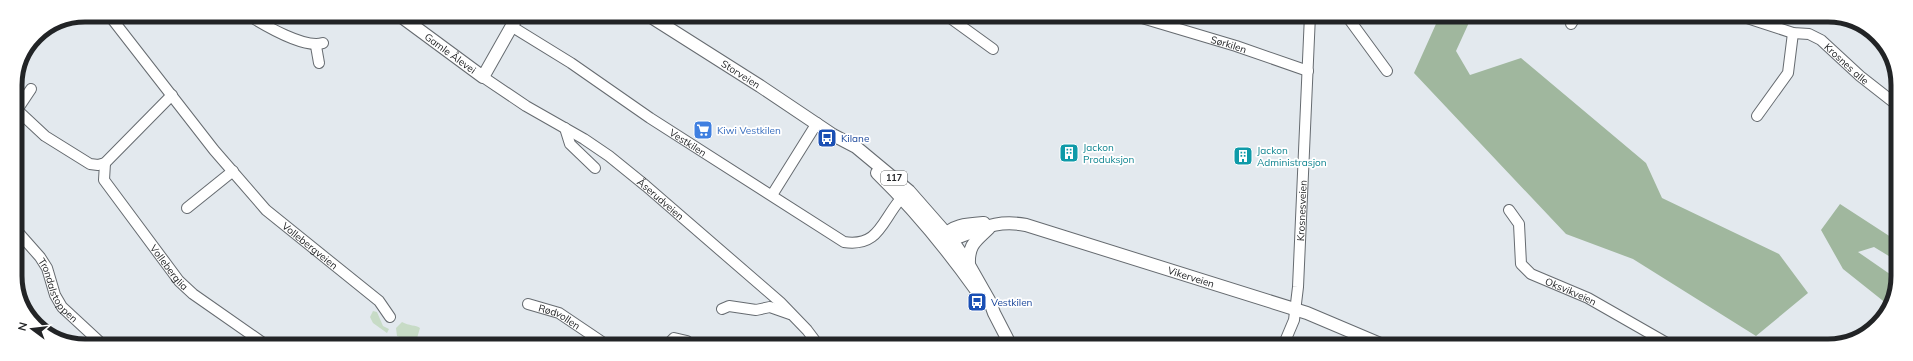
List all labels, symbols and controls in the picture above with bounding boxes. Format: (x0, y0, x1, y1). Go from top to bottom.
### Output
street label: Gamle Ålevei (422, 30, 479, 77)
street label: Sørkilen (1209, 33, 1248, 56)
street label: Krosnes alle (1821, 40, 1871, 87)
street label: Storveien (719, 57, 763, 92)
supermarket icon: Kiwi Vestkilen (692, 119, 714, 141)
place label: Kiwi Vestkilen (717, 124, 781, 137)
street label: Vestkilen (667, 126, 709, 160)
bus stop icon: Kilane (816, 127, 838, 149)
place label: Kilane (841, 132, 869, 145)
place label: Jackon Produksjon (1083, 141, 1135, 166)
building icon: Jackon Produksjon (1058, 142, 1080, 164)
place label: Jackon Administrasjon (1257, 144, 1327, 169)
building icon: Jackon Administrasjon (1232, 145, 1254, 167)
road number: 117 (881, 171, 907, 185)
street label: Åserudveien (634, 176, 687, 223)
street label: Krosnesveien (1294, 180, 1310, 241)
street label: Vollebergveien (279, 220, 340, 272)
street label: Volleberglia (147, 242, 191, 293)
street label: Trondalstoppen (35, 256, 80, 325)
street label: Vikerveien (1166, 264, 1216, 291)
street label: Oksvikveien (1543, 275, 1599, 309)
bus stop icon: Vestkilen (966, 291, 988, 313)
place label: Vestkilen (991, 296, 1033, 309)
street label: Rødvollen (537, 301, 583, 333)
north arrow (12, 309, 52, 349)
text: N (15, 321, 30, 332)

